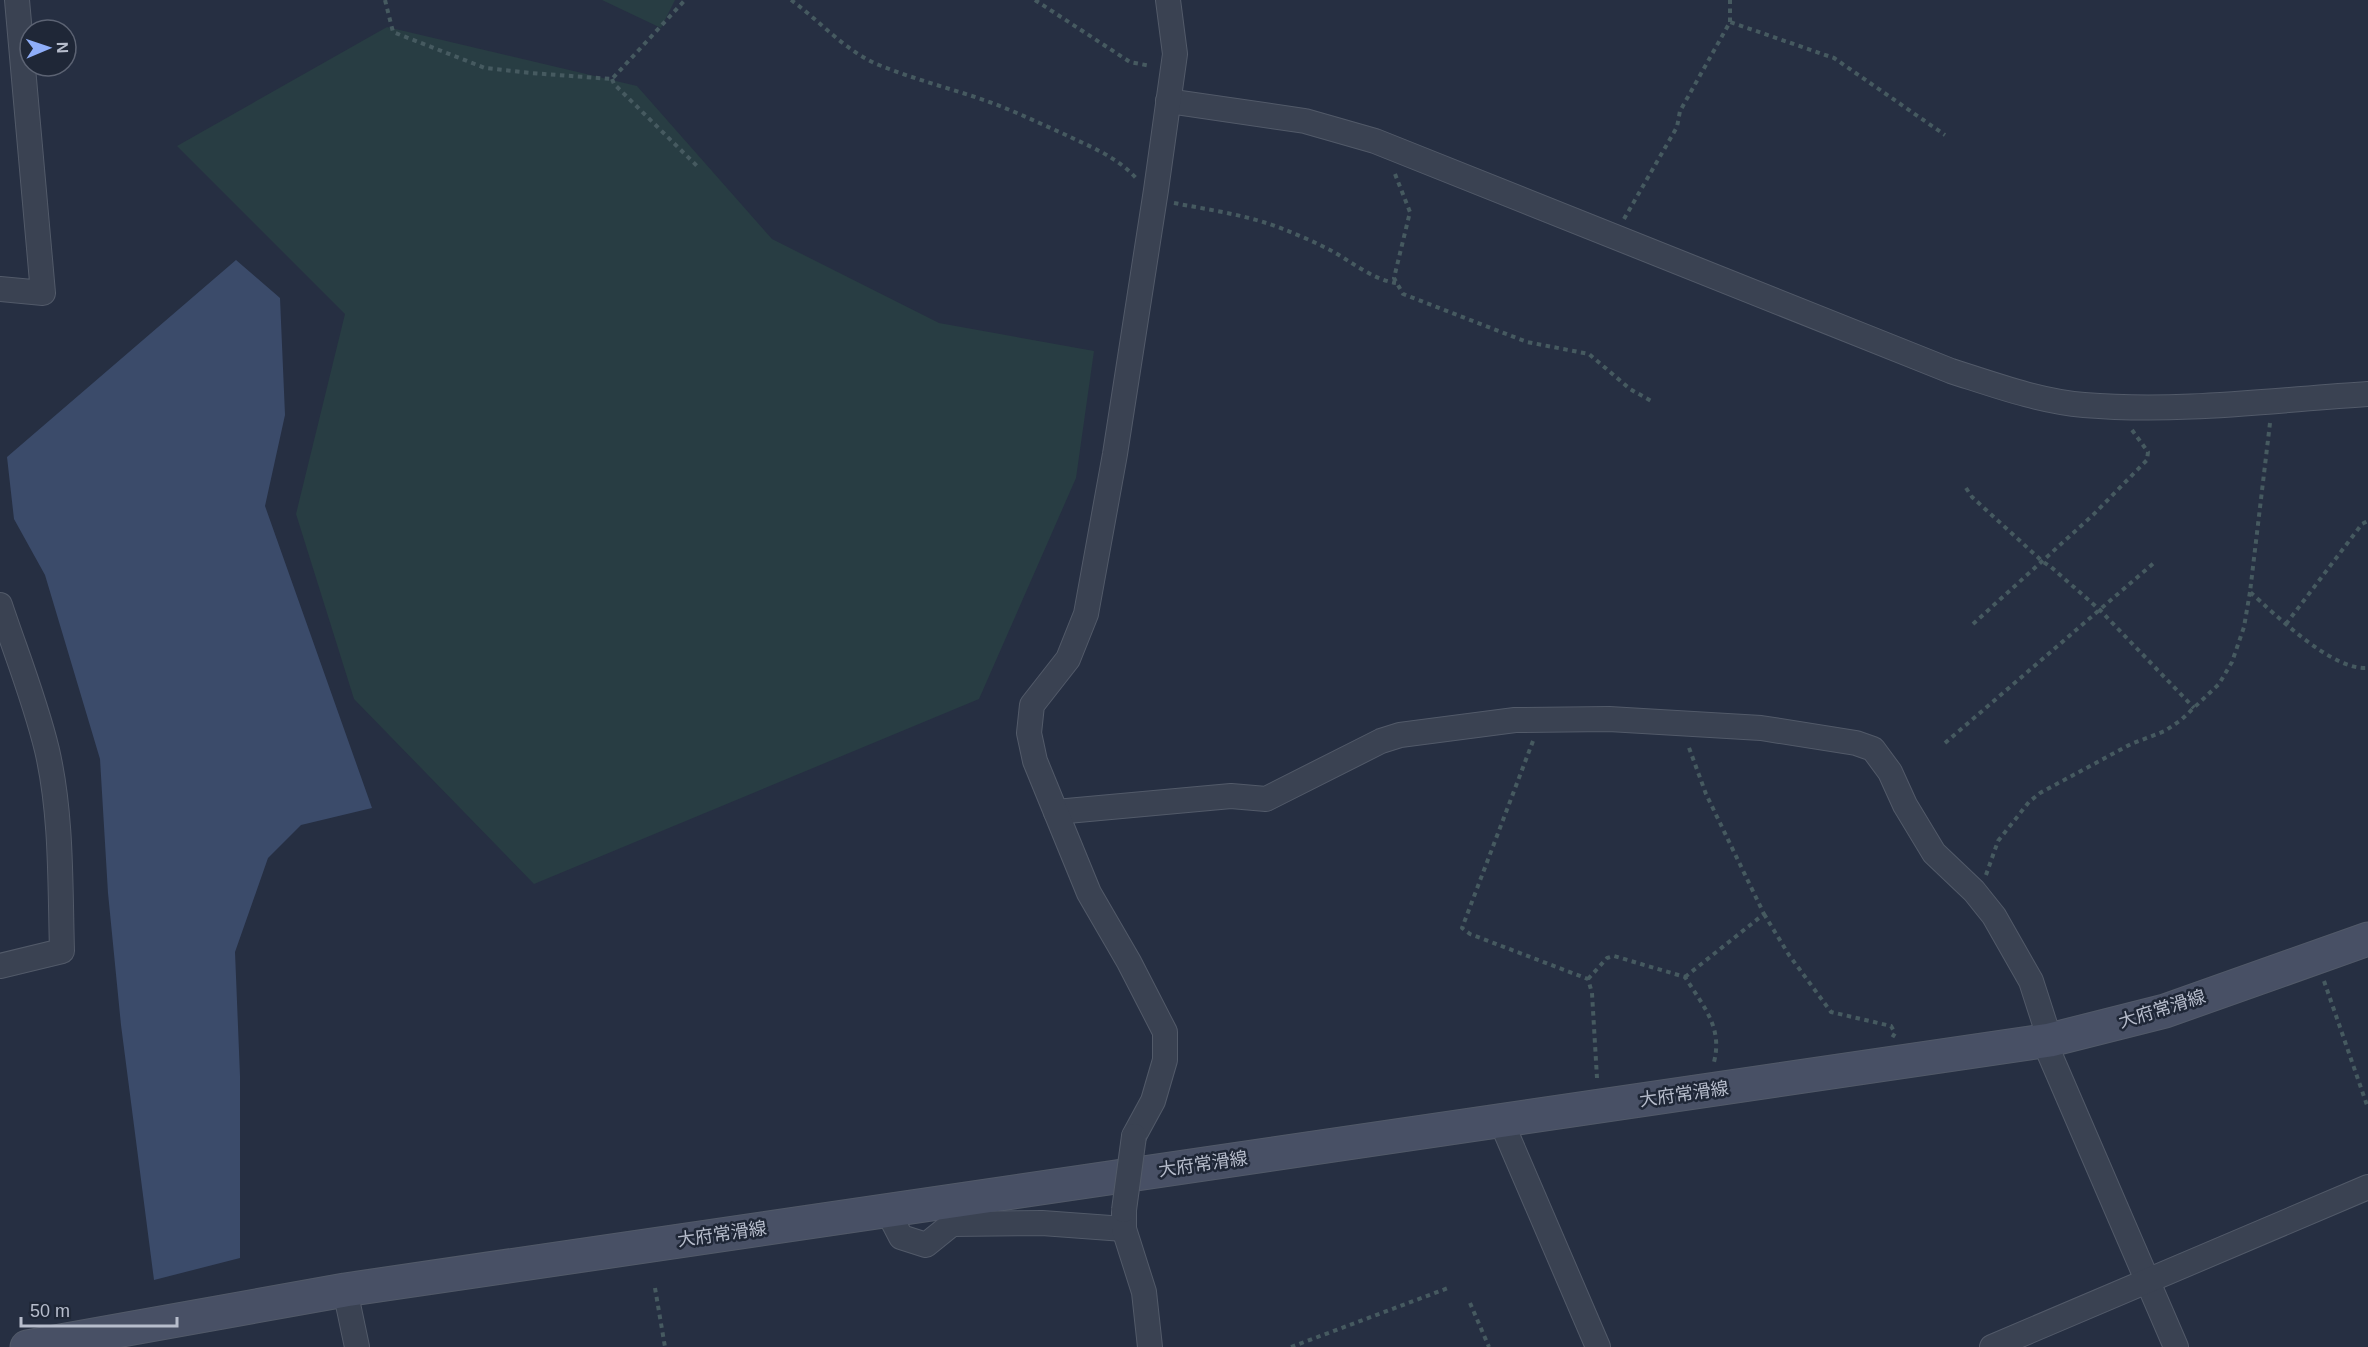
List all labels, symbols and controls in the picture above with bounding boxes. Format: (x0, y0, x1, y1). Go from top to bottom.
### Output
north arrow (18, 18, 78, 78)
text: N (54, 41, 71, 54)
street label: 大府常滑線 (2116, 986, 2208, 1032)
street label: 大府常滑線 (1638, 1078, 1730, 1110)
street label: 大府常滑線 (1157, 1148, 1249, 1180)
street label: 大府常滑線 (676, 1218, 768, 1250)
scale bar (21, 1290, 177, 1328)
text: 50 m (30, 1301, 70, 1321)

